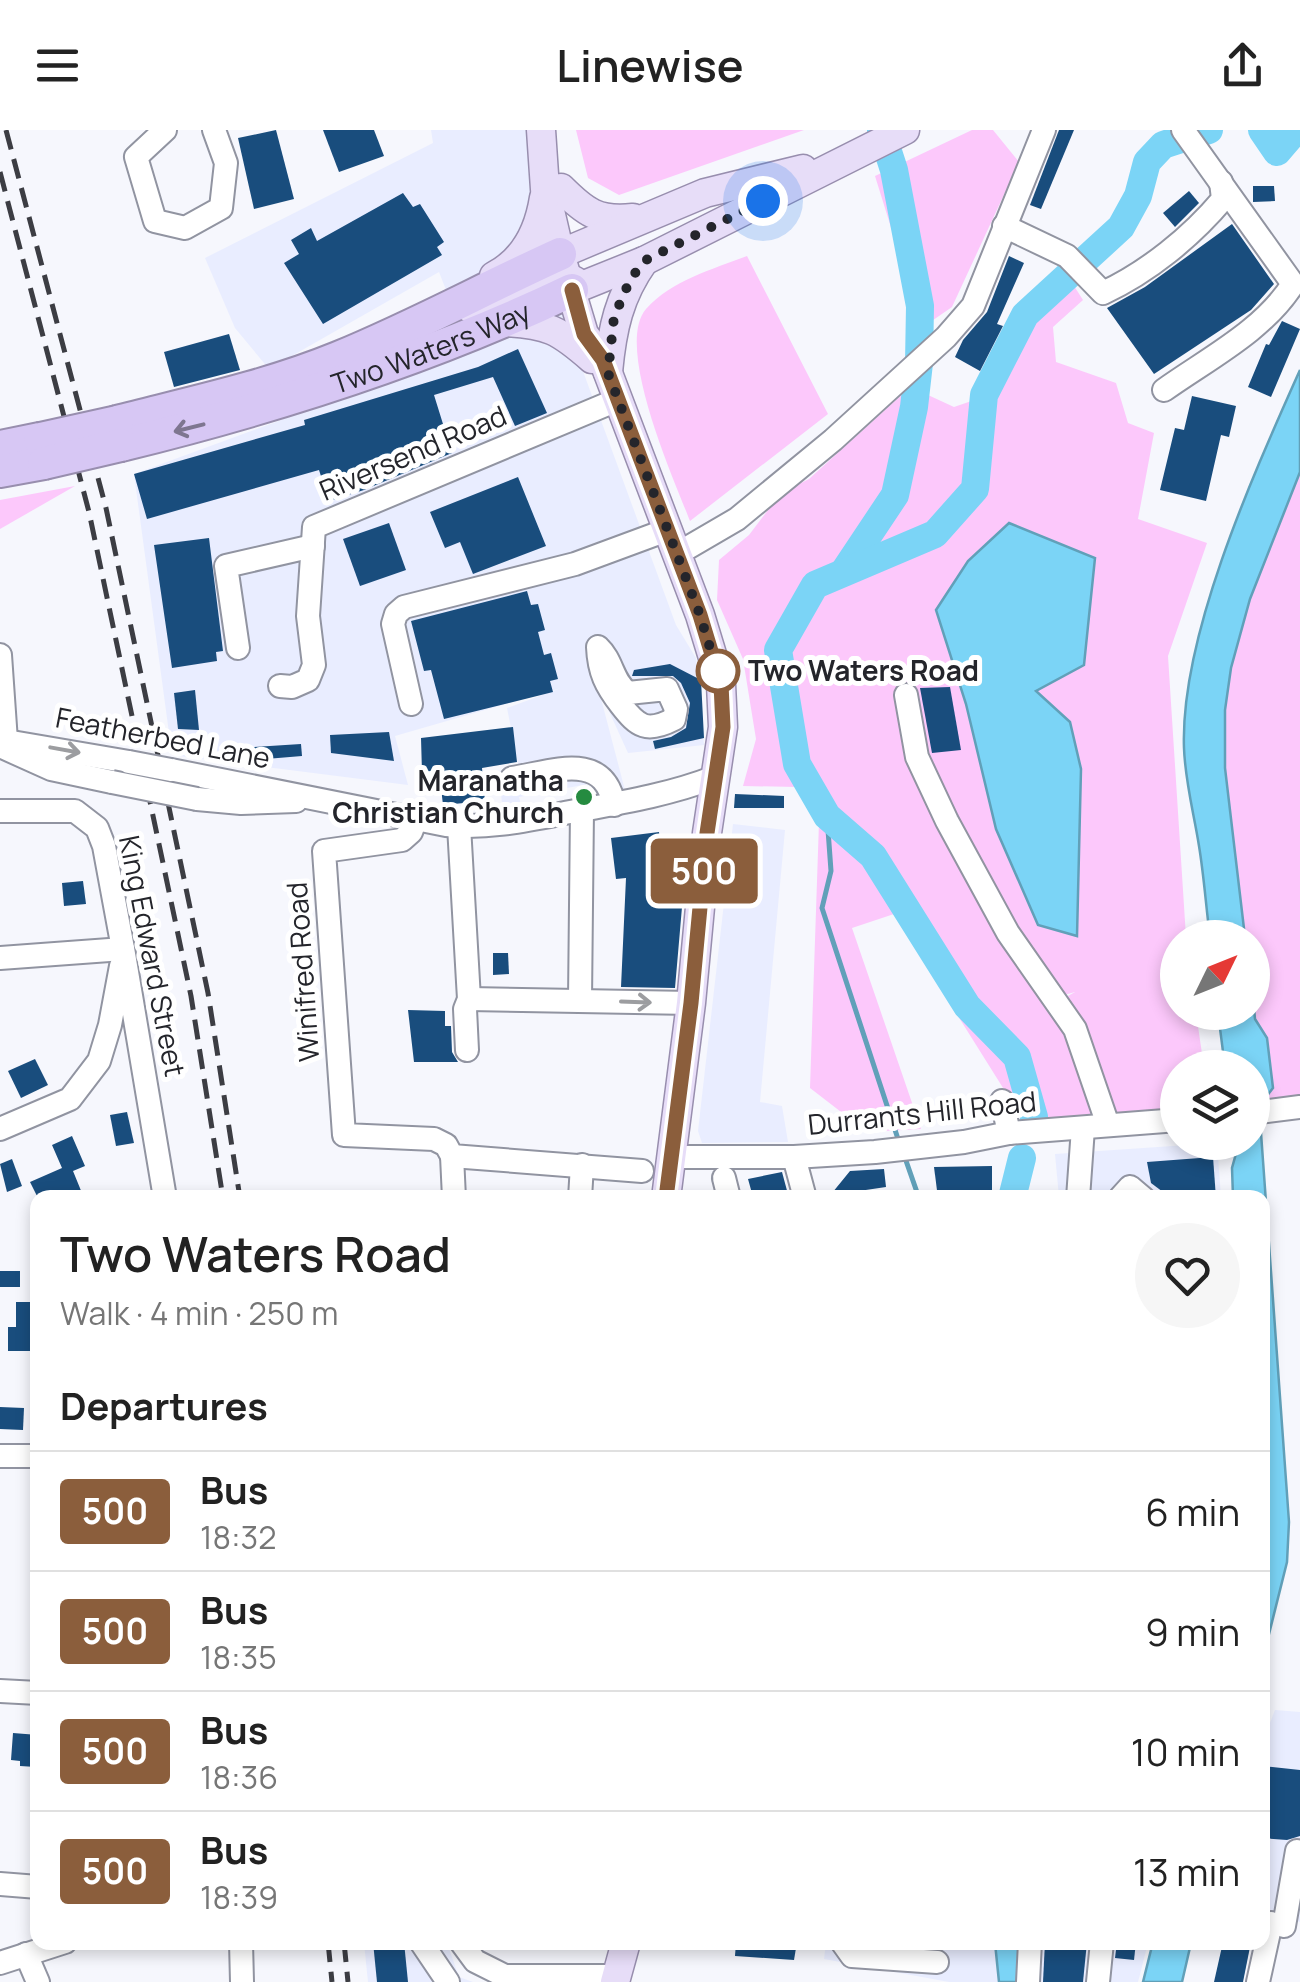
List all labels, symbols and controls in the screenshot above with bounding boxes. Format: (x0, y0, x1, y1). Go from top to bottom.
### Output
text: Linewise (556, 34, 744, 96)
icon: menu (30, 38, 85, 93)
icon: share (1215, 38, 1270, 93)
your location (738, 176, 788, 226)
street label: Two Waters Way (326, 292, 536, 402)
street label: Riversend Road (313, 396, 512, 509)
one-way arrow (174, 420, 205, 439)
marker: Two Waters Road (697, 650, 739, 692)
place label: Two Waters Road (748, 651, 979, 689)
street label: Featherbed Lane (53, 698, 274, 776)
one-way arrow (48, 741, 80, 760)
place label: Maranatha Christian Church (332, 761, 564, 831)
marker: Maranatha Christian Church (573, 786, 595, 808)
street label: King Edward Street (111, 832, 195, 1080)
line badge: 500 (646, 838, 762, 904)
text: 500 (671, 847, 737, 895)
street label: Winifred Road (277, 881, 327, 1063)
north arrow (1160, 920, 1270, 1030)
map controls (1160, 920, 1270, 1160)
one-way arrow (619, 993, 651, 1012)
button: layers (1160, 1050, 1270, 1160)
street label: Durrants Hill Road (806, 1081, 1038, 1143)
text: Two Waters Road (60, 1221, 451, 1286)
button: heart (1135, 1223, 1240, 1328)
text: Walk · 4 min · 250 m (60, 1291, 338, 1335)
text: Departures (60, 1379, 268, 1431)
text: Bus (200, 1463, 268, 1515)
text: 6 min (1145, 1485, 1240, 1537)
text: 500 (82, 1487, 148, 1535)
text: 18:32 (200, 1515, 277, 1559)
text: Bus (200, 1583, 268, 1635)
text: 9 min (1145, 1605, 1240, 1657)
text: 500 (82, 1607, 148, 1655)
text: 18:35 (200, 1635, 277, 1679)
text: Bus (200, 1703, 268, 1755)
text: 10 min (1131, 1725, 1240, 1777)
text: 500 (82, 1727, 148, 1775)
text: 18:36 (200, 1755, 278, 1799)
text: Bus (200, 1823, 268, 1875)
text: 13 min (1133, 1845, 1240, 1897)
text: 500 (82, 1847, 148, 1895)
text: 18:39 (200, 1875, 278, 1919)

